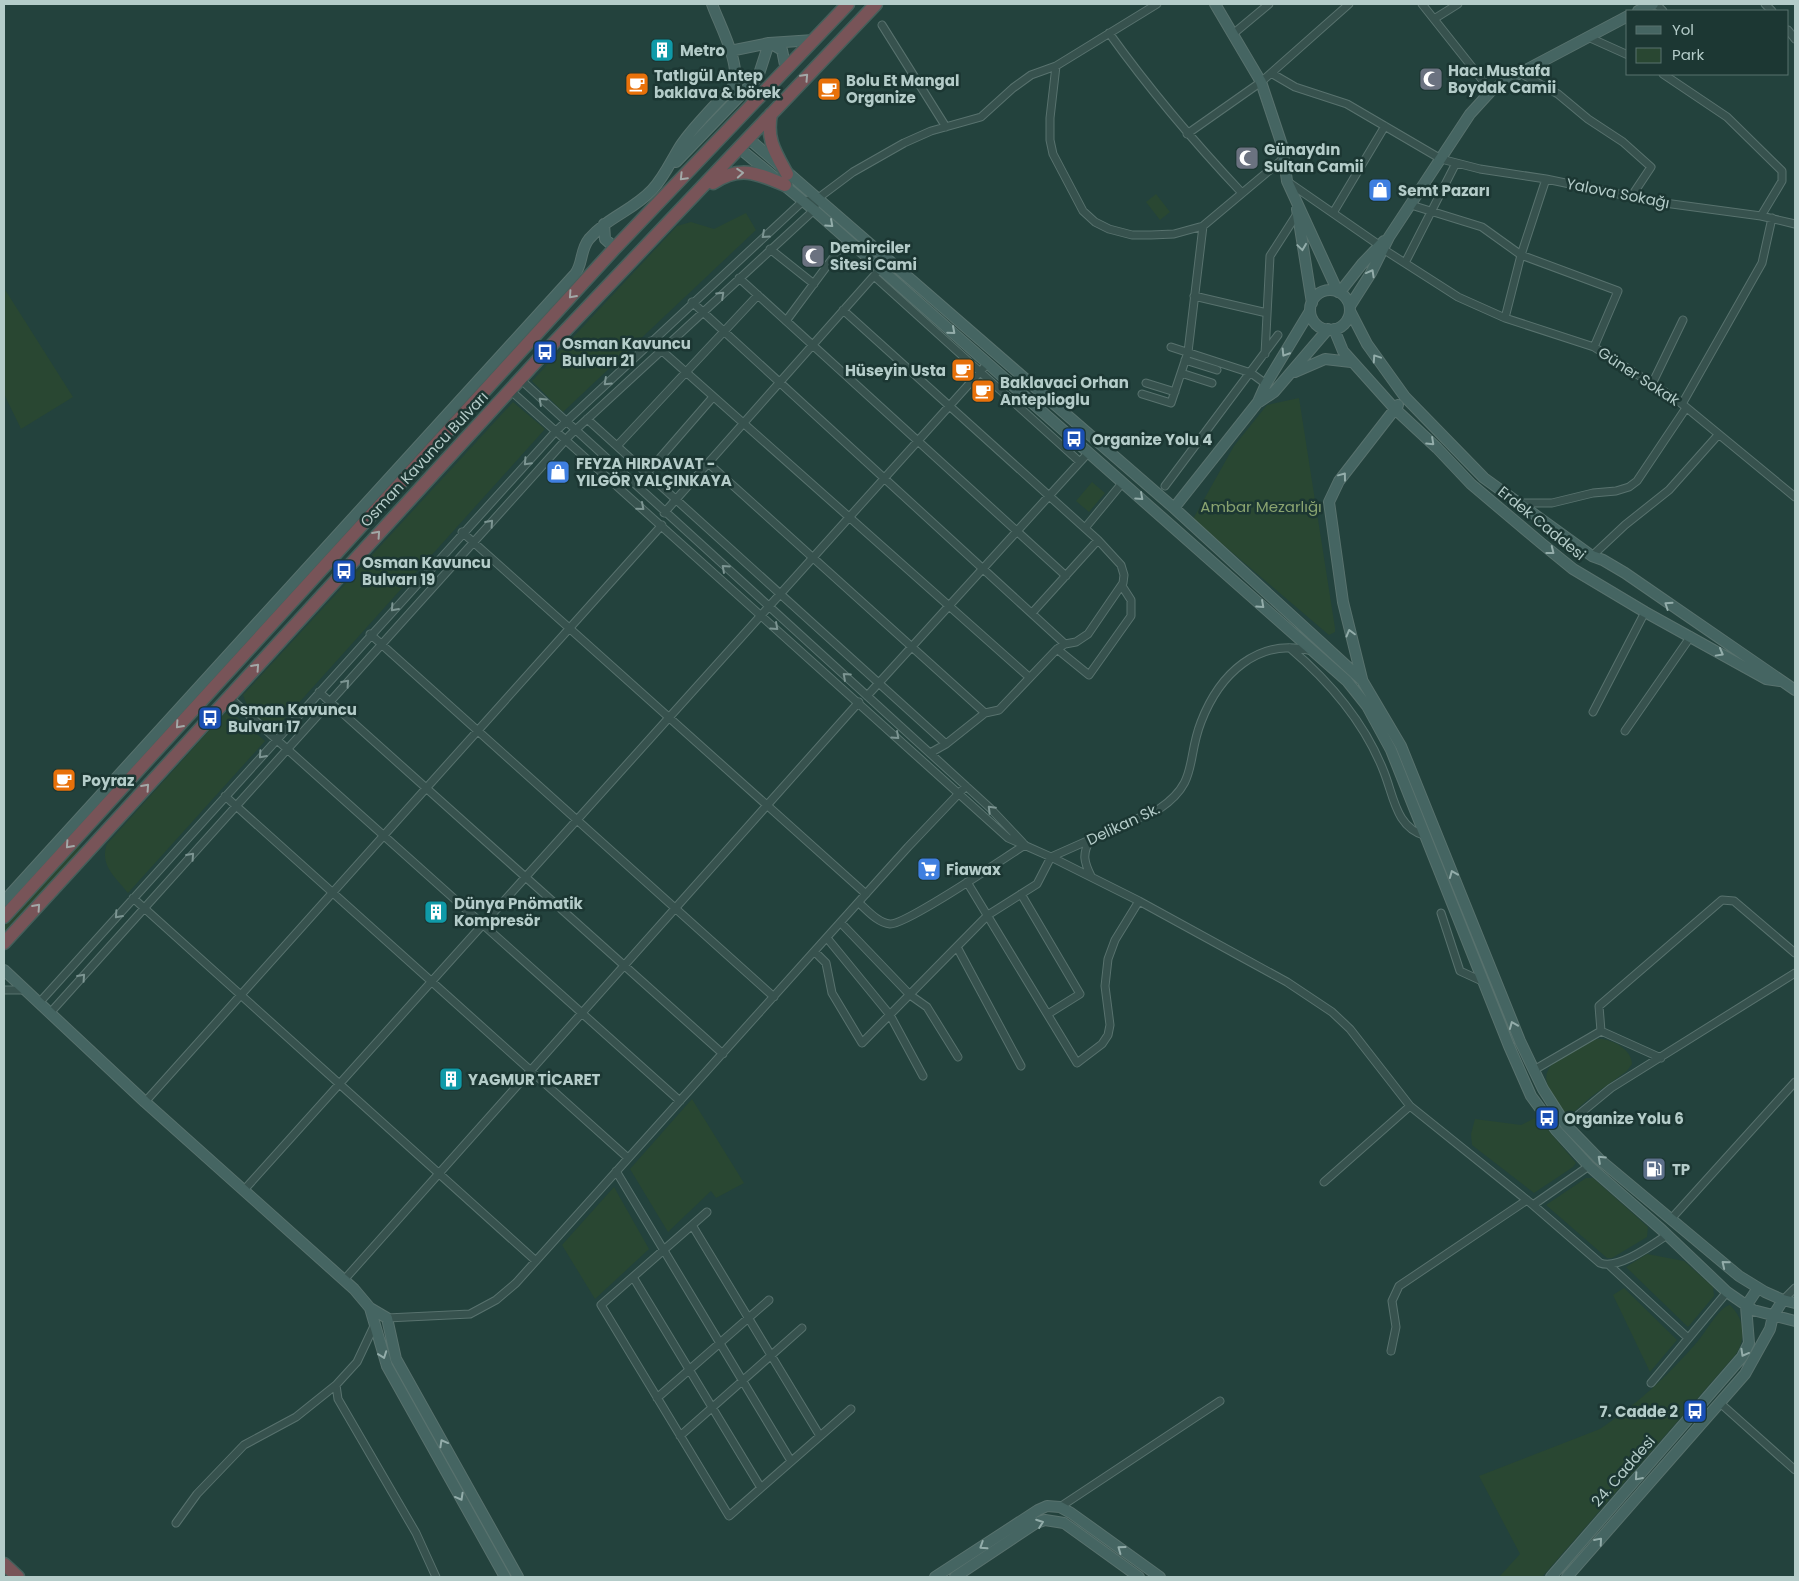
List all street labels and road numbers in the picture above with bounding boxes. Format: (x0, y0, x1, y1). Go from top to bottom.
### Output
street label: Yalova Sokağı (1565, 173, 1671, 213)
street label: Güner Sokak (1594, 342, 1684, 410)
street label: Osman Kavuncu Bulvarı (355, 387, 493, 531)
street label: Erdek Caddesi (1494, 481, 1590, 565)
street label: Delikan Sk. (1083, 798, 1163, 850)
street label: 24. Caddesi (1586, 1431, 1660, 1511)

